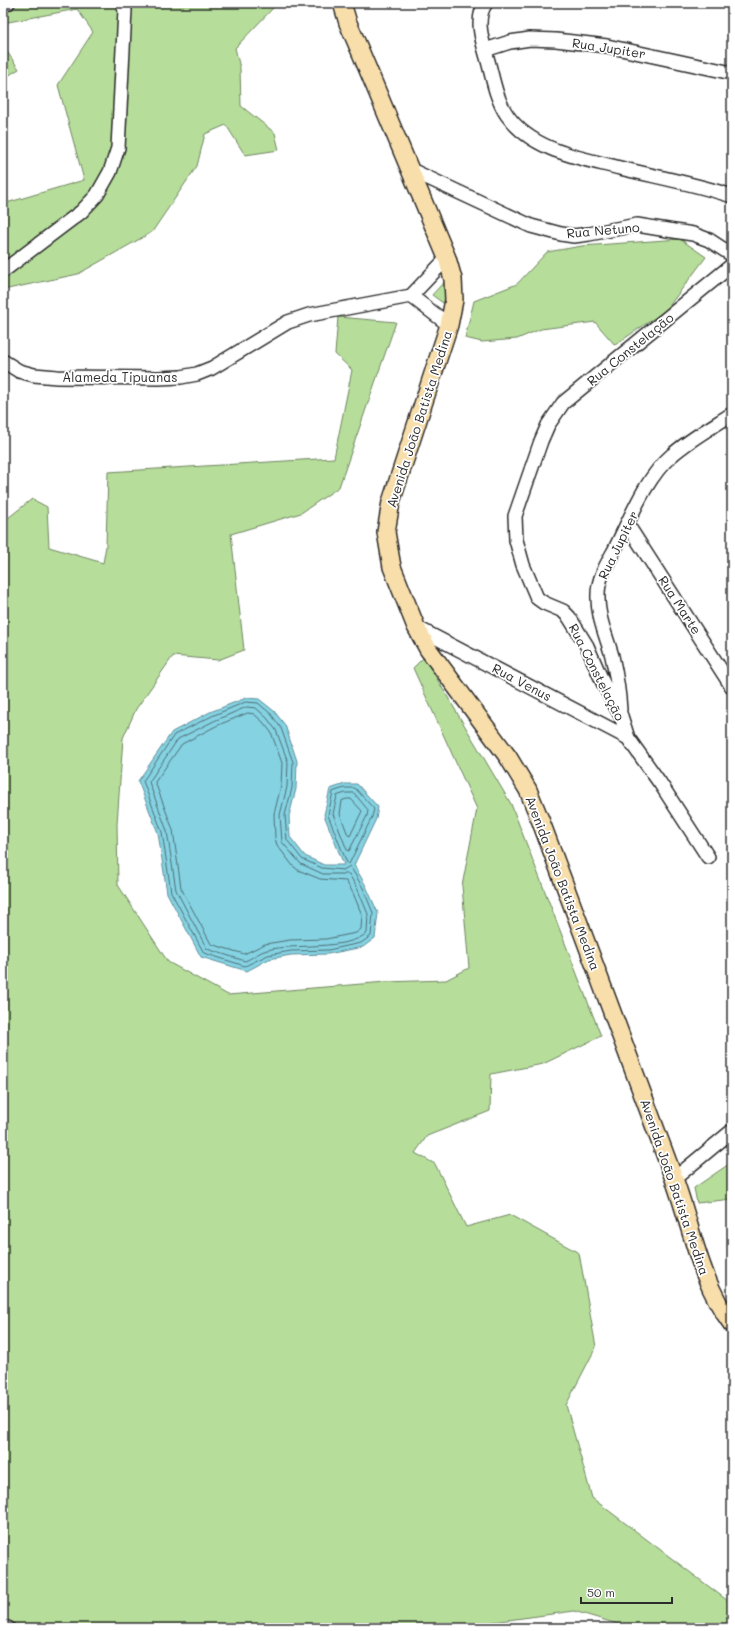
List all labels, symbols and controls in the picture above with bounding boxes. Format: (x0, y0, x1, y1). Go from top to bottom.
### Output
street label: Rua Jupiter (571, 33, 647, 62)
street label: Rua Netuno (566, 218, 640, 241)
street label: Rua Constelação (583, 308, 677, 389)
street label: Avenida João Batista Medina (382, 328, 455, 510)
street label: Alameda Tipuanas (62, 368, 178, 385)
street label: Rua Jupiter (594, 508, 641, 582)
street label: Rua Marte (655, 572, 706, 637)
street label: Rua Constelação (566, 620, 629, 723)
street label: Rua Venus (490, 659, 555, 704)
street label: Avenida João Batista Medina (522, 793, 605, 972)
street label: Avenida João Batista Medina (637, 1097, 714, 1277)
scale bar (581, 1579, 672, 1605)
text: 50 m (587, 1584, 615, 1600)

